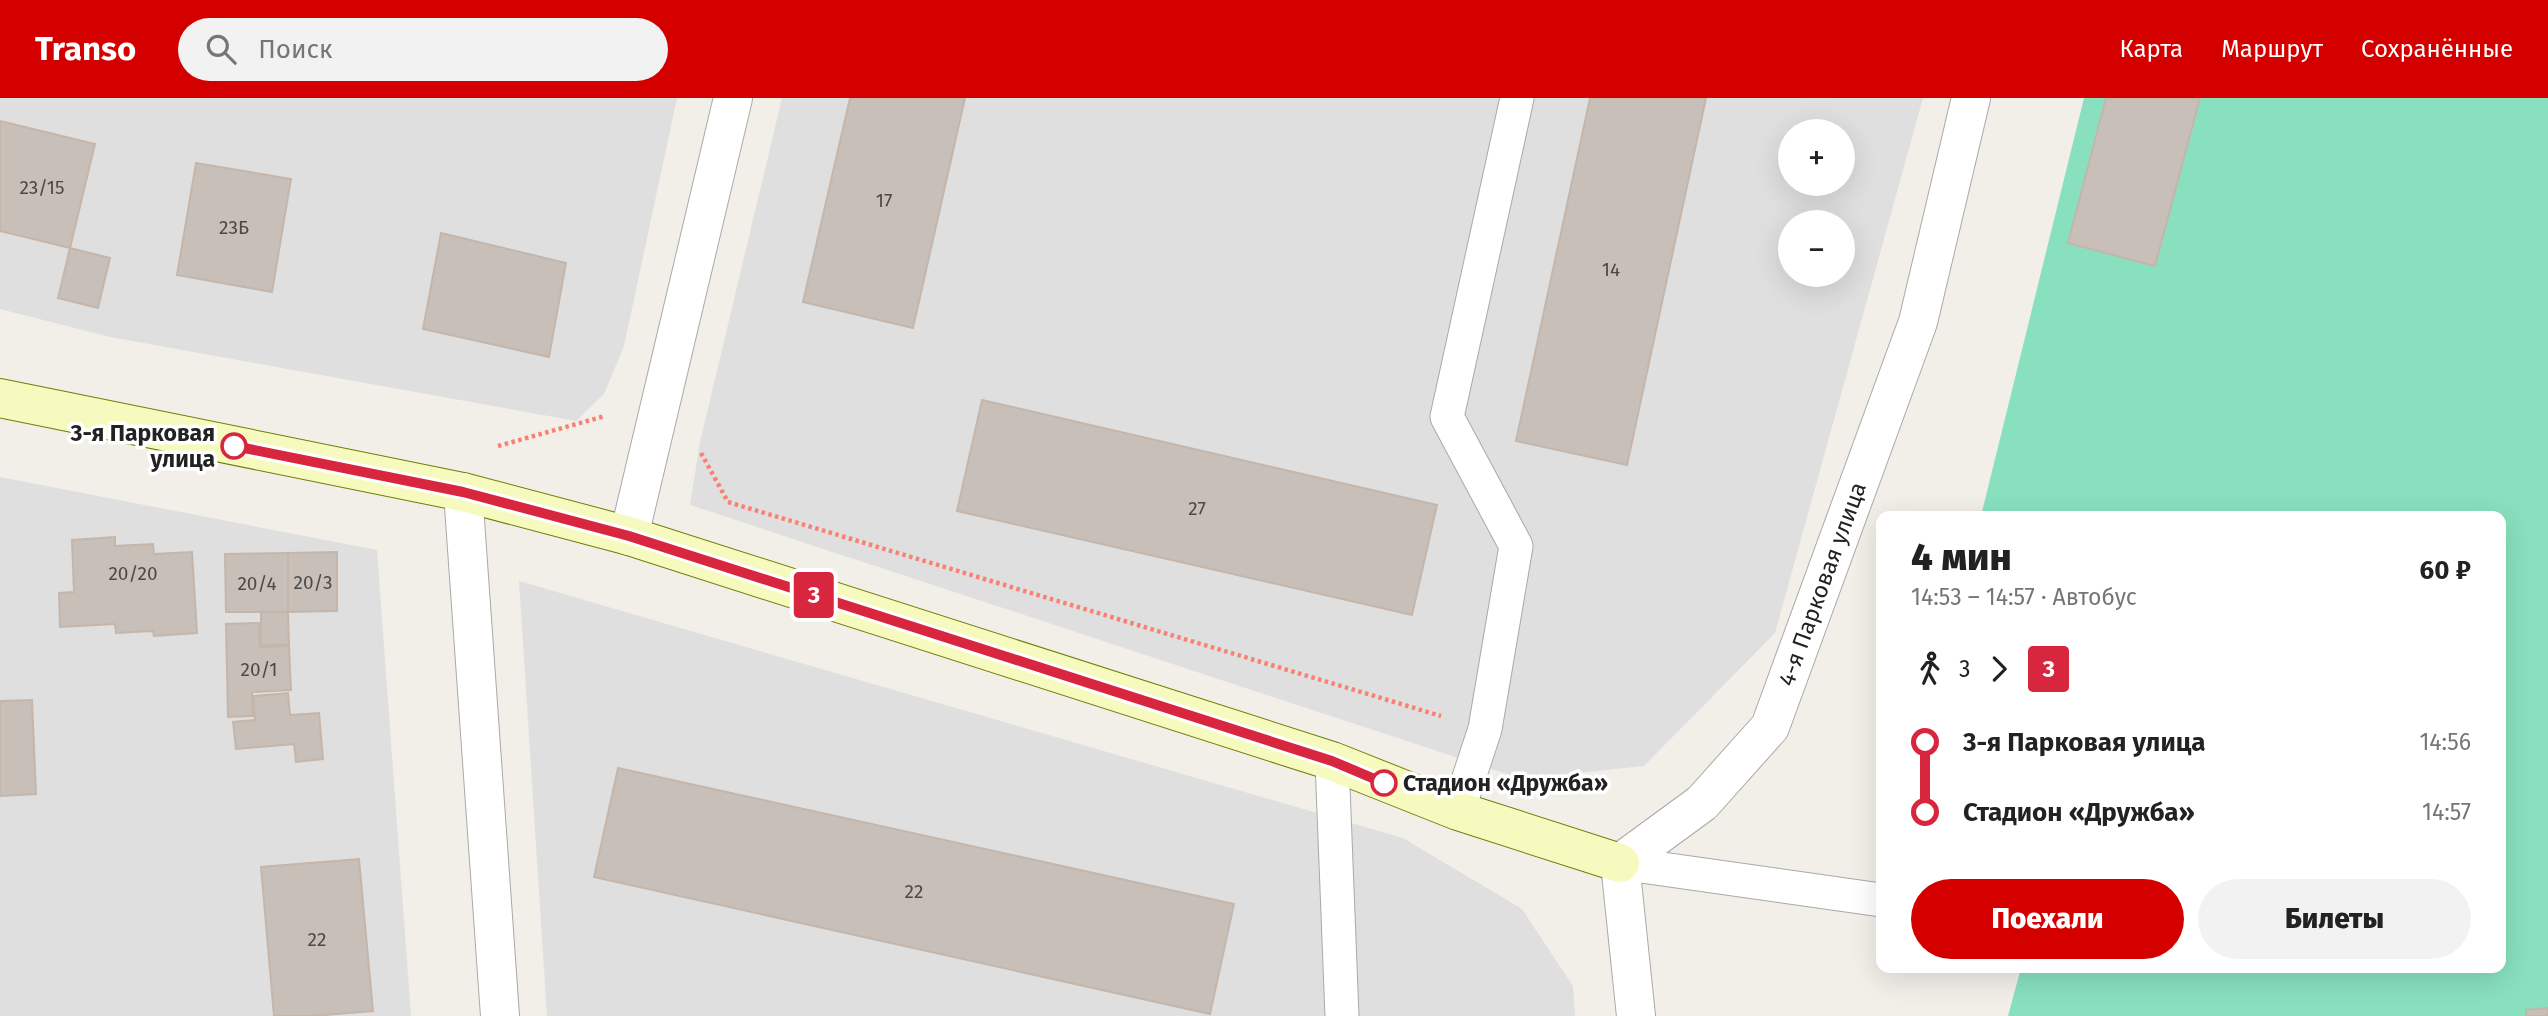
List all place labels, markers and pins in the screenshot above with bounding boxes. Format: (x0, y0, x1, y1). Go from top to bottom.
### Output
place label: 3-я Парковая улица (69, 419, 215, 473)
marker: 3-я Парковая улица (221, 433, 247, 459)
place label: Стадион «Дружба» (1403, 769, 1608, 797)
marker: Стадион «Дружба» (1371, 770, 1397, 796)

